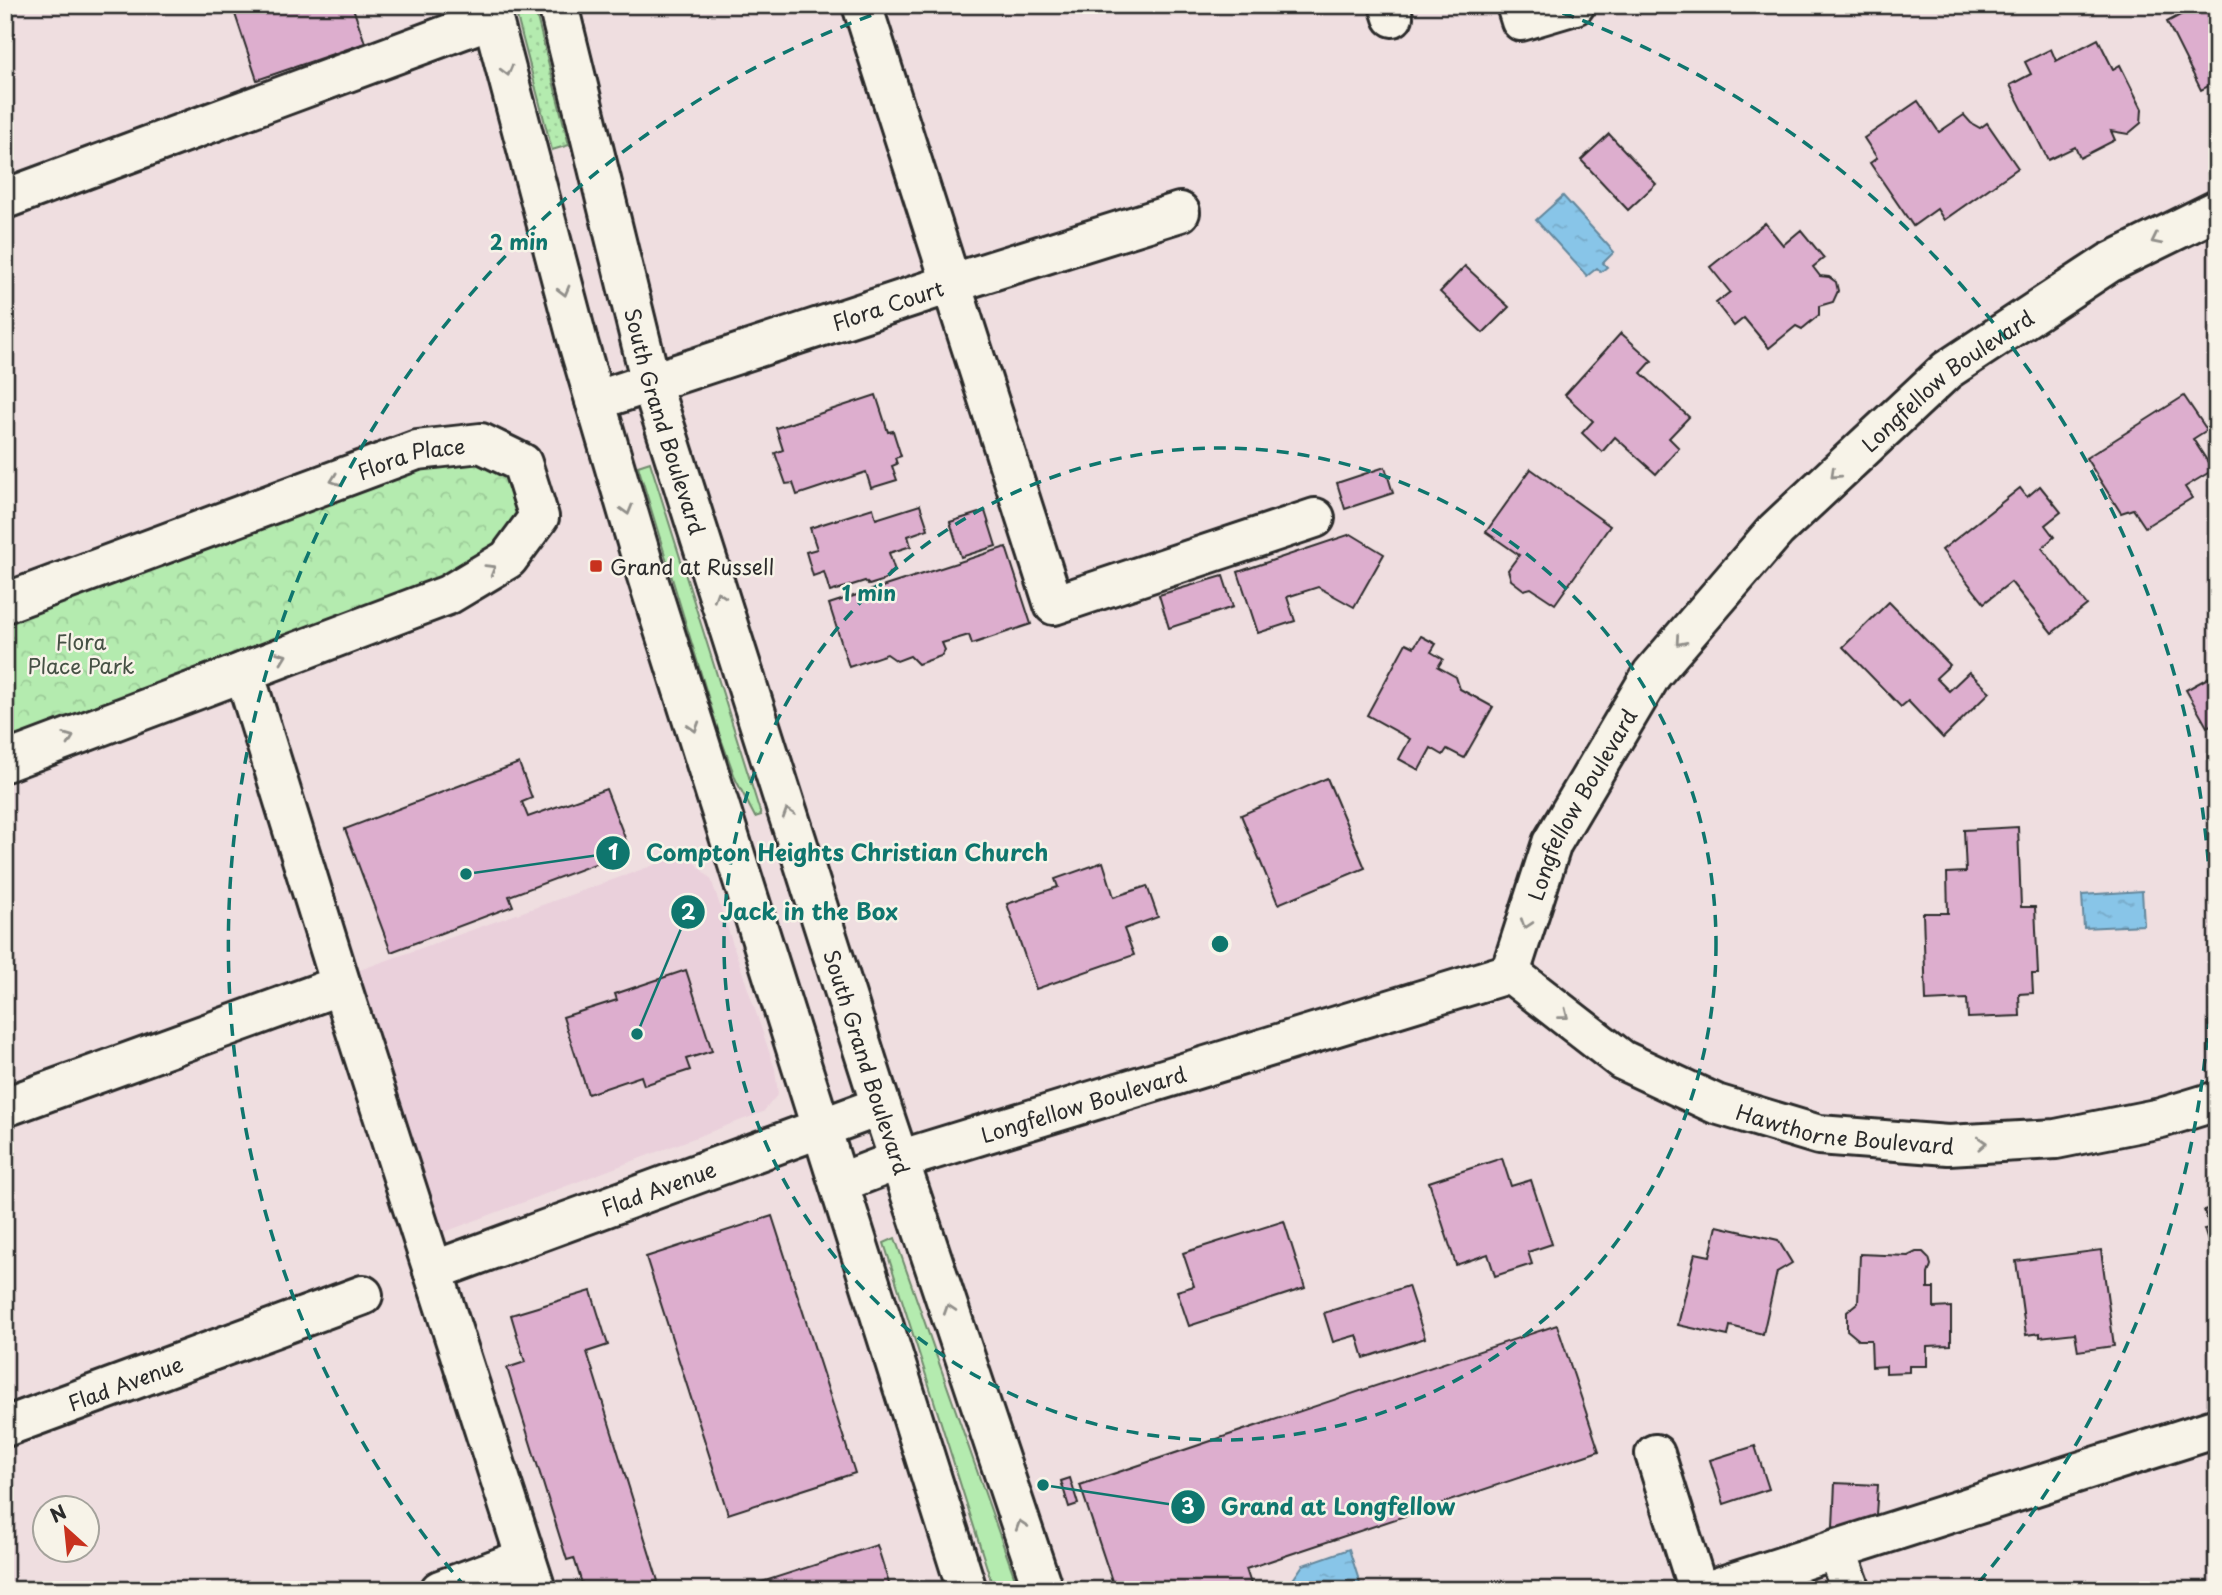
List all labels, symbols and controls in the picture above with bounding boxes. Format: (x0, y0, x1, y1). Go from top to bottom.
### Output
one-way arrow (499, 65, 513, 77)
text: 2 min (490, 225, 548, 257)
one-way arrow (2151, 232, 2163, 246)
street label: Flora Court (828, 271, 947, 338)
one-way arrow (556, 285, 571, 297)
street label: Longfellow Boulevard (1854, 301, 2040, 459)
street label: South Grand Boulevard (617, 305, 714, 539)
street label: Flora Place (352, 429, 467, 487)
one-way arrow (1830, 466, 1843, 479)
one-way arrow (330, 472, 342, 486)
one-way arrow (619, 504, 634, 516)
place label: Grand at Russell (610, 550, 774, 582)
marker: Grand at Russell (588, 558, 604, 574)
one-way arrow (483, 564, 496, 577)
text: 1 min (842, 576, 896, 608)
one-way arrow (713, 591, 728, 603)
park label: Flora Place Park (27, 625, 135, 681)
one-way arrow (1676, 632, 1688, 645)
one-way arrow (275, 652, 287, 666)
street label: Longfellow Boulevard (1519, 702, 1644, 904)
one-way arrow (686, 721, 701, 733)
one-way arrow (63, 732, 75, 746)
one-way arrow (782, 808, 797, 820)
callout: Compton Heights Christian Church (595, 831, 1063, 875)
text: Compton Heights Christian Church (646, 834, 1048, 869)
text: 1 (608, 835, 618, 867)
callout: Jack in the Box (670, 890, 913, 934)
text: Jack in the Box (720, 893, 898, 928)
text: 2 (681, 895, 696, 927)
one-way arrow (1520, 917, 1534, 930)
centre of rings (1208, 932, 1232, 956)
street label: South Grand Boulevard (816, 946, 919, 1179)
one-way arrow (1556, 1006, 1569, 1019)
street label: Longfellow Boulevard (977, 1057, 1190, 1150)
street label: Hawthorne Boulevard (1732, 1095, 1955, 1161)
one-way arrow (1976, 1135, 1987, 1150)
street label: Flad Avenue (596, 1152, 720, 1224)
one-way arrow (943, 1304, 957, 1316)
street label: Flad Avenue (63, 1347, 187, 1419)
callout: Grand at Longfellow (1171, 1485, 1471, 1529)
text: Grand at Longfellow (1221, 1488, 1456, 1523)
text: 3 (1181, 1489, 1195, 1521)
north arrow (32, 1494, 102, 1564)
text: N (45, 1497, 71, 1529)
one-way arrow (1015, 1519, 1030, 1531)

